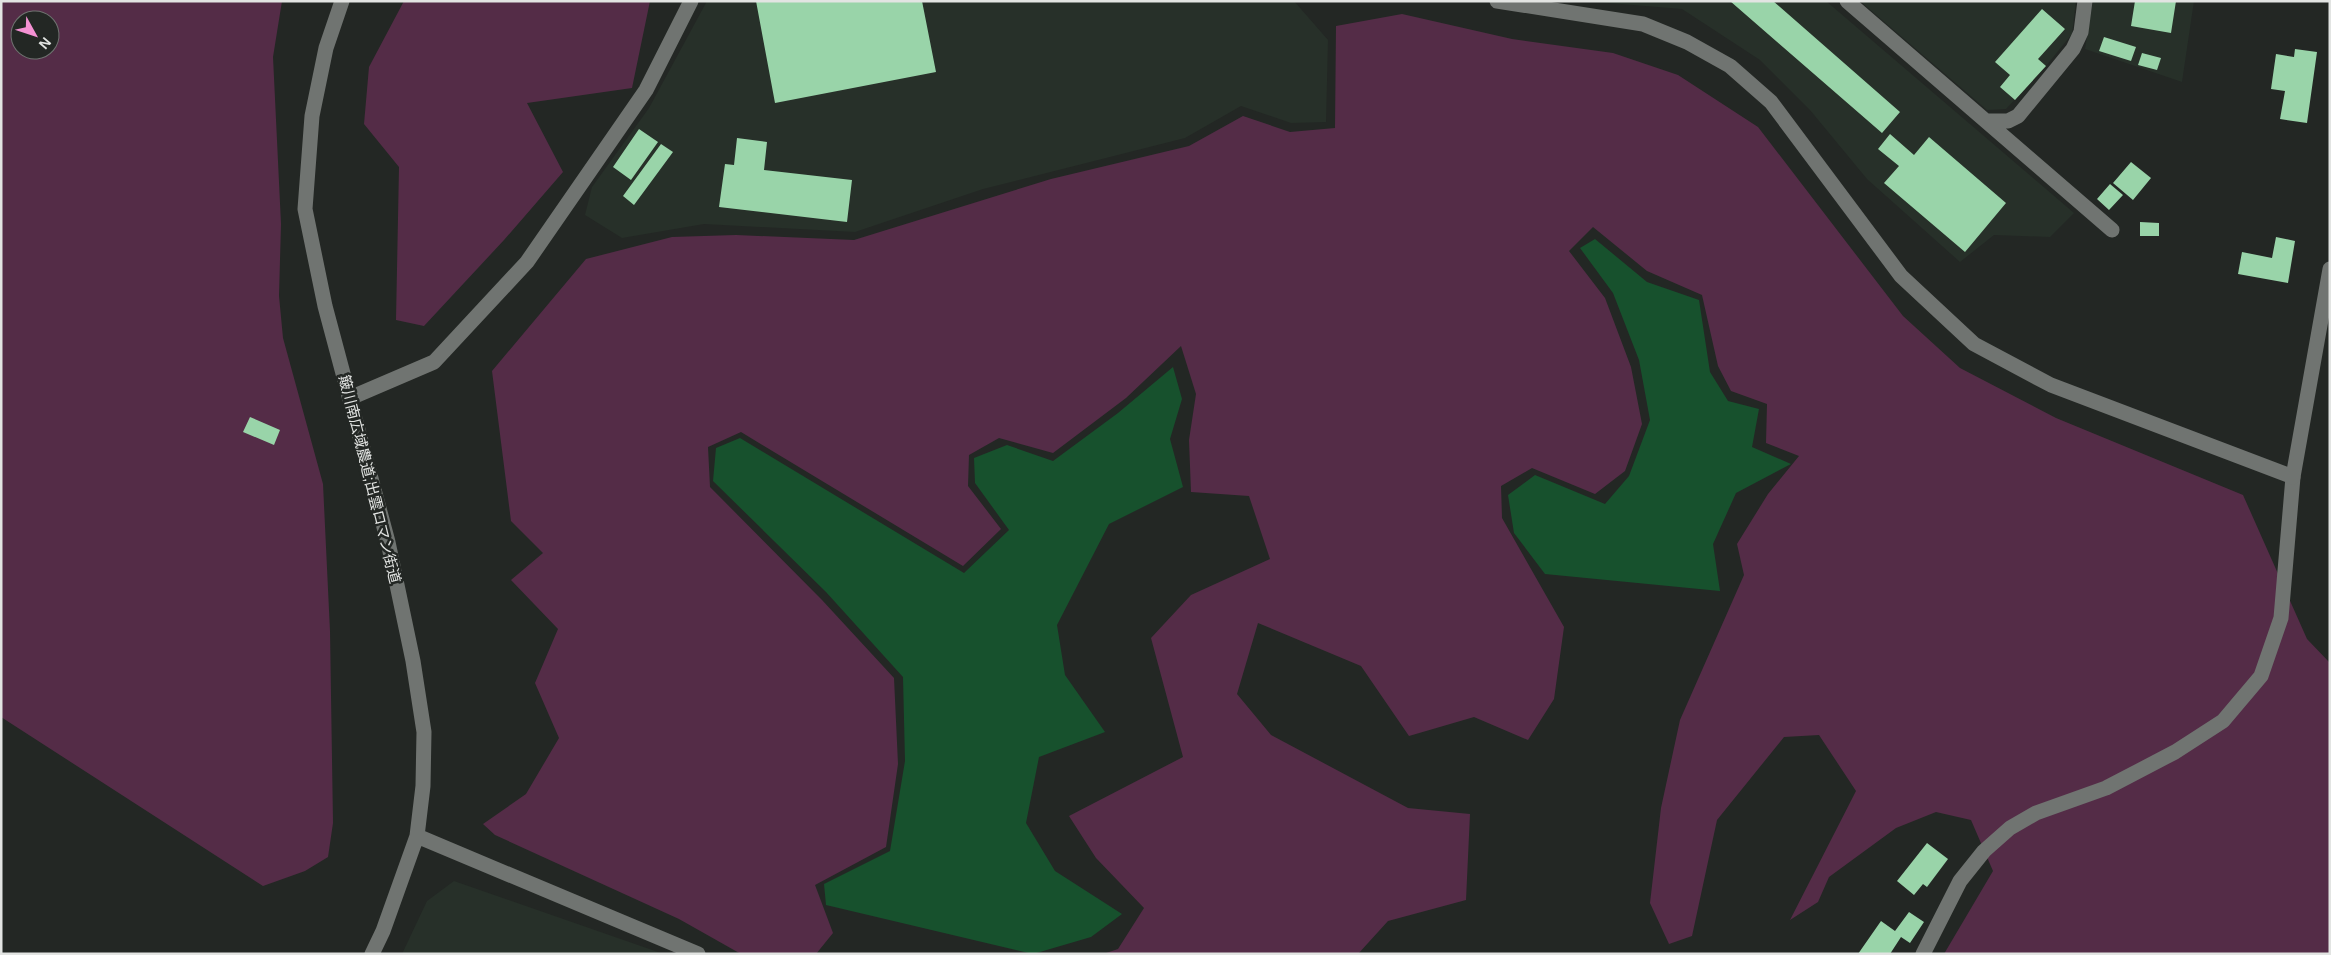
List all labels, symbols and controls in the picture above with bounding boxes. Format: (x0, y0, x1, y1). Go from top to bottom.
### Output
north arrow (10, 10, 60, 60)
text: N (36, 34, 54, 52)
street label: 簸川南広域農道;出雲ロマン街道 (336, 373, 404, 585)

